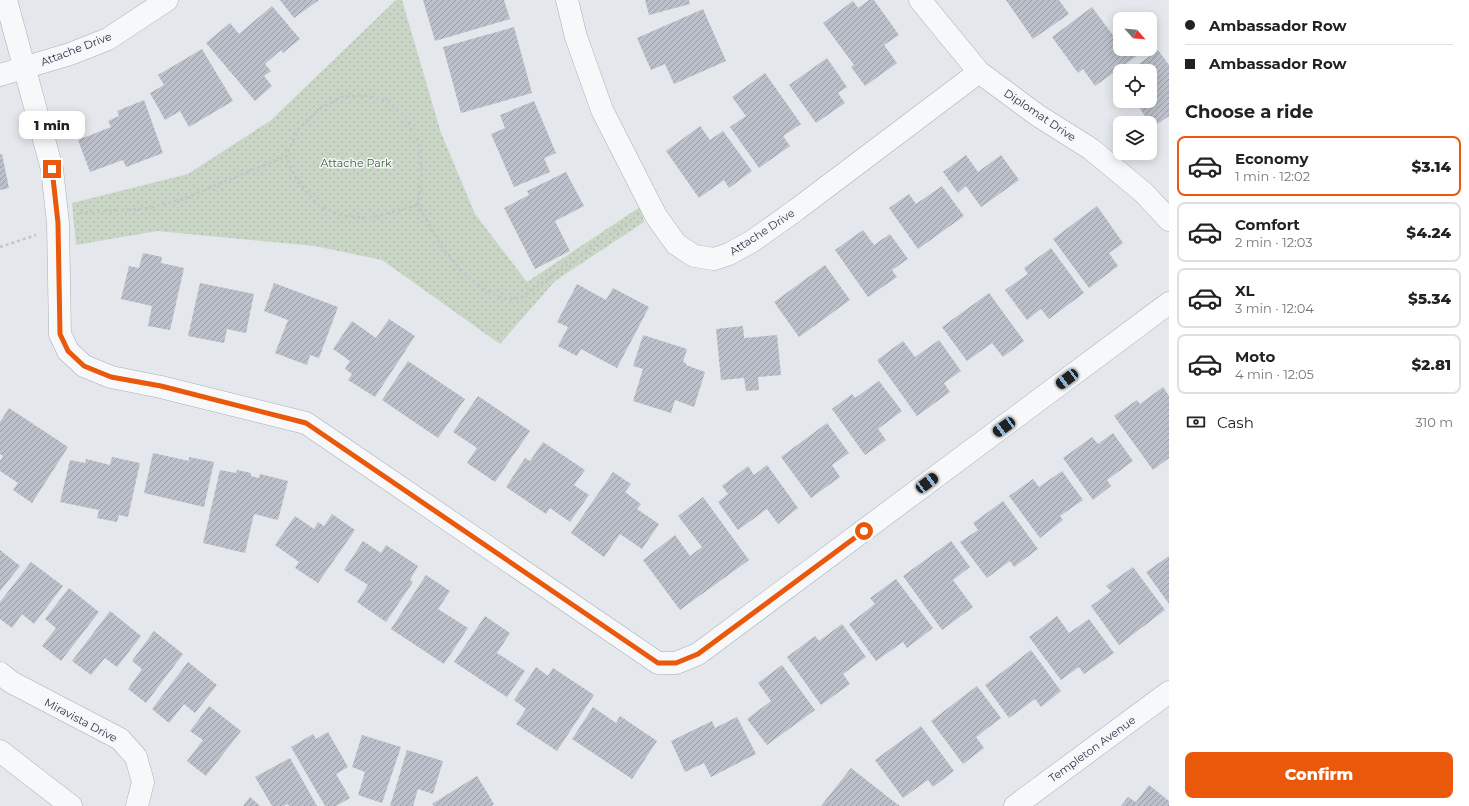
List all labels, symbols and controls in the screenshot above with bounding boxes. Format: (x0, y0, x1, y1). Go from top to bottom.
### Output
north arrow (1113, 12, 1157, 56)
map controls (1113, 12, 1157, 160)
text: Ambassador Row (1209, 16, 1347, 35)
street label: Attache Drive (39, 29, 114, 69)
text: Ambassador Row (1209, 54, 1347, 73)
button: locate (1113, 64, 1157, 108)
street label: Diplomat Drive (1001, 86, 1079, 144)
text: Choose a ride (1185, 101, 1313, 123)
callout: 1 min (19, 111, 85, 139)
button: layers (1113, 116, 1157, 160)
text: 1 min (34, 117, 70, 133)
icon: car (1187, 148, 1223, 184)
text: Economy (1235, 149, 1308, 168)
park label: Attache Park (320, 156, 392, 170)
text: $3.14 (1412, 157, 1451, 176)
route end (43, 160, 61, 178)
text: 1 min · 12:02 (1235, 168, 1310, 184)
street label: Attache Drive (727, 206, 797, 258)
icon: car (1187, 214, 1223, 250)
text: Comfort (1235, 215, 1300, 234)
text: $4.24 (1407, 223, 1451, 242)
text: 2 min · 12:03 (1235, 234, 1313, 250)
icon: car (1187, 280, 1223, 316)
text: XL (1235, 281, 1254, 300)
text: $5.34 (1408, 289, 1451, 308)
text: 3 min · 12:04 (1235, 300, 1314, 316)
icon: car (1187, 346, 1223, 382)
text: Moto (1235, 347, 1275, 366)
text: $2.81 (1412, 355, 1451, 374)
text: 4 min · 12:05 (1235, 366, 1314, 382)
car (1054, 367, 1080, 391)
icon: cash (1185, 411, 1207, 433)
text: Cash (1217, 413, 1254, 432)
text: 310 m (1415, 414, 1453, 430)
car (991, 415, 1017, 439)
car (914, 471, 940, 495)
route start (855, 522, 873, 540)
street label: Miravista Drive (42, 695, 120, 745)
street label: Templeton Avenue (1046, 713, 1138, 785)
button: Confirm (1185, 752, 1453, 798)

